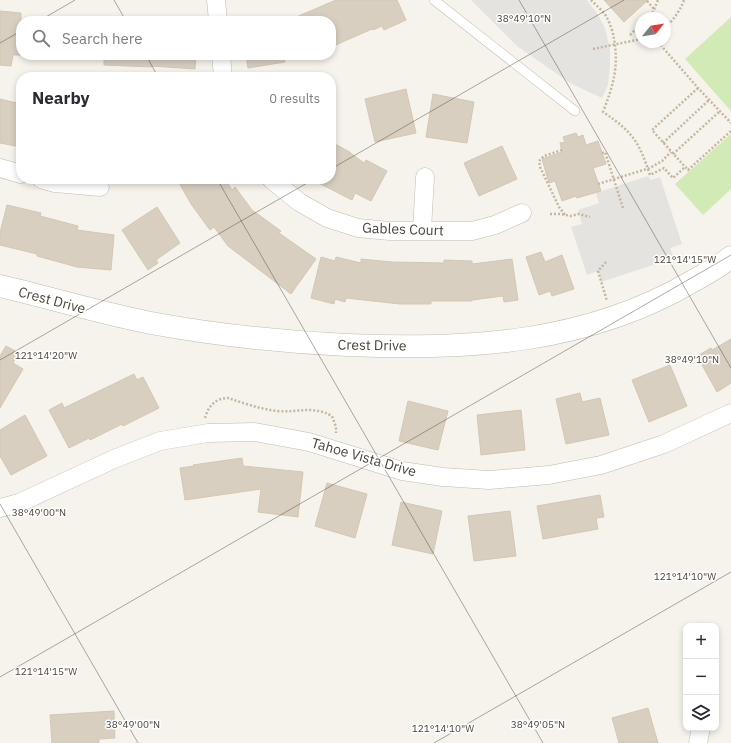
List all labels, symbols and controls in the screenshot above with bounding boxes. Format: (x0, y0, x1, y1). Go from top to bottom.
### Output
text: 38°49'10"N (497, 12, 551, 25)
north arrow (635, 12, 671, 48)
search box (16, 16, 336, 60)
icon: search (30, 27, 52, 49)
text: Search here (62, 29, 142, 48)
text: Nearby (32, 87, 90, 109)
text: 0 results (269, 90, 320, 107)
street label: Gables Court (362, 219, 444, 239)
text: 121°14'15"W (654, 253, 716, 266)
street label: Crest Drive (16, 282, 88, 318)
street label: Crest Drive (337, 335, 407, 355)
text: 121°14'20"W (15, 349, 77, 362)
text: 38°49'10"N (665, 353, 719, 366)
street label: Tahoe Vista Drive (309, 433, 419, 481)
text: 38°49'00"N (12, 506, 66, 519)
text: 121°14'10"W (654, 570, 716, 583)
map controls (683, 623, 719, 731)
button: + (683, 623, 719, 659)
button: − (683, 659, 719, 695)
text: 121°14'15"W (15, 665, 77, 678)
button: layers (683, 695, 719, 731)
text: 38°49'00"N (106, 718, 160, 731)
text: 38°49'05"N (511, 718, 565, 731)
text: 121°14'10"W (412, 722, 474, 735)

